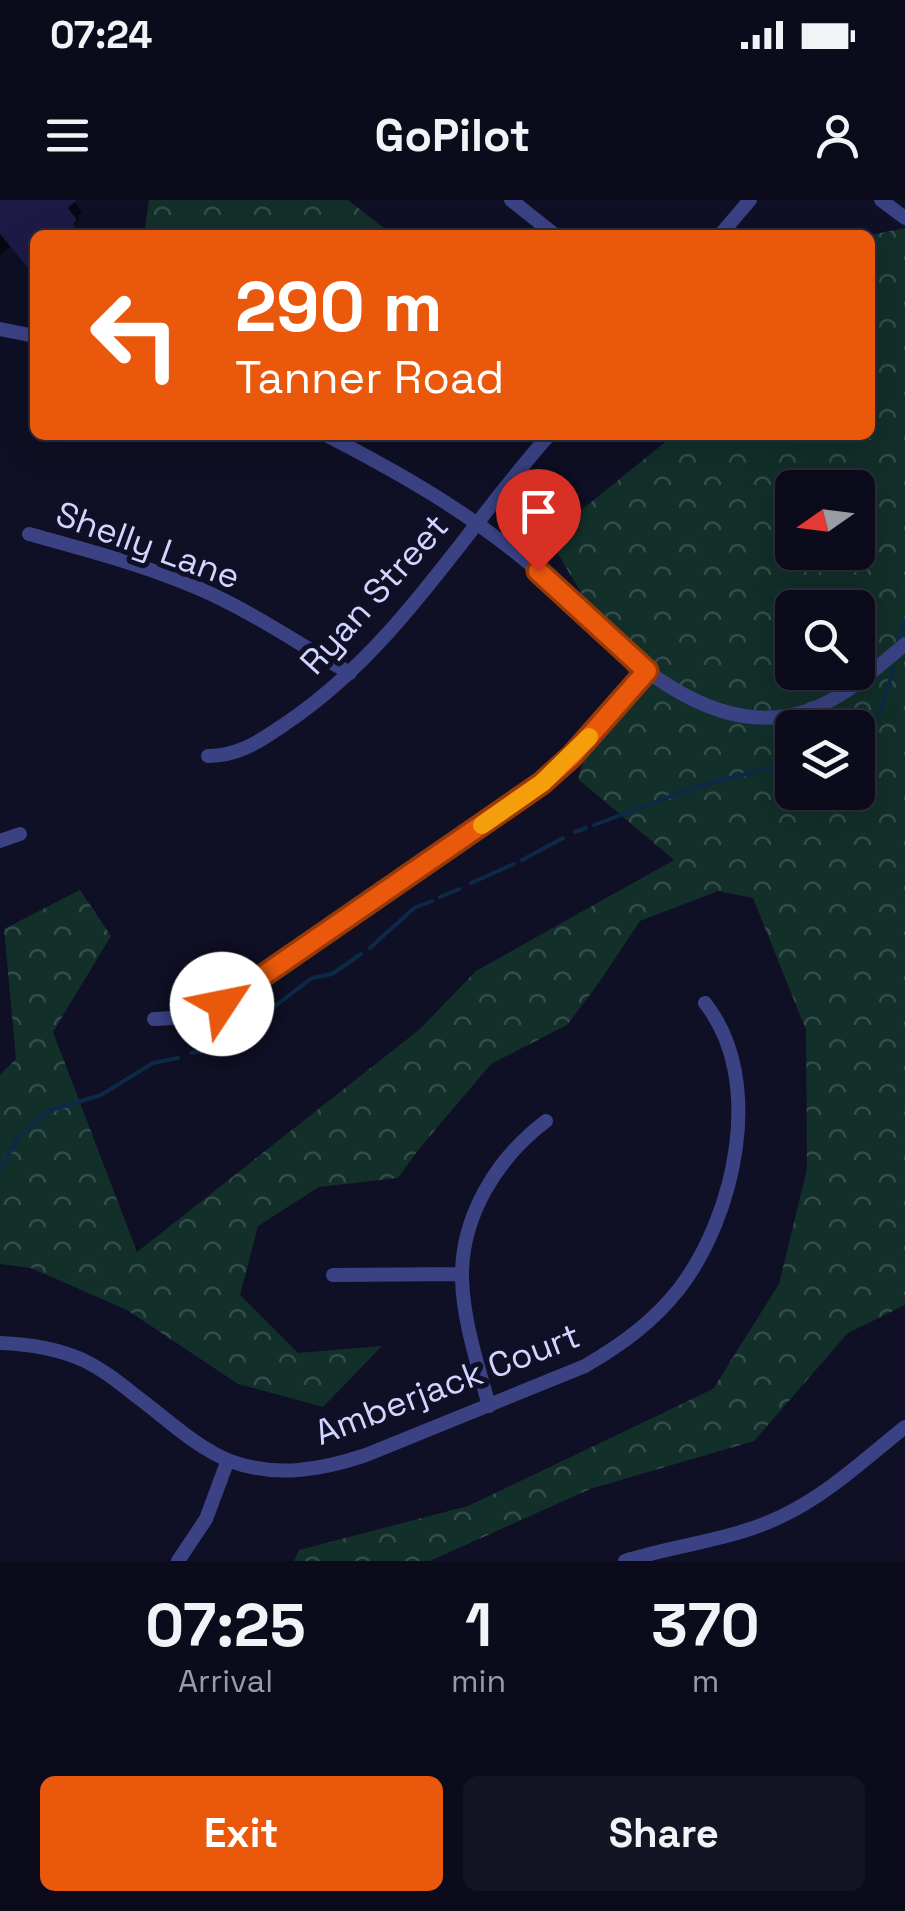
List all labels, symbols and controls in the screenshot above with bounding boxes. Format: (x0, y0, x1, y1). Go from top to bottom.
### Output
text: 07:24 (50, 11, 152, 59)
text: GoPilot (375, 107, 530, 164)
icon: menu (40, 108, 95, 163)
icon: person (810, 108, 865, 163)
text: 290 m (235, 262, 442, 351)
icon: left (70, 270, 200, 400)
text: Tanner Road (235, 349, 504, 406)
pin (496, 469, 581, 572)
north arrow (775, 470, 875, 570)
map controls (775, 470, 875, 810)
icon: arrive (511, 484, 566, 539)
street label: Shelly Lane (50, 491, 246, 599)
street label: Ryan Street (290, 505, 458, 683)
button: search (775, 590, 875, 690)
button: layers (775, 710, 875, 810)
position arrow (170, 952, 274, 1056)
street label: Amberjack Court (308, 1313, 586, 1455)
text: 07:25 (145, 1587, 306, 1664)
text: 1 (465, 1587, 492, 1664)
text: 370 (651, 1587, 760, 1664)
text: Arrival (178, 1661, 273, 1701)
text: min (451, 1661, 506, 1701)
text: m (692, 1661, 719, 1701)
button: Exit (40, 1776, 443, 1891)
button: Share (463, 1776, 865, 1891)

